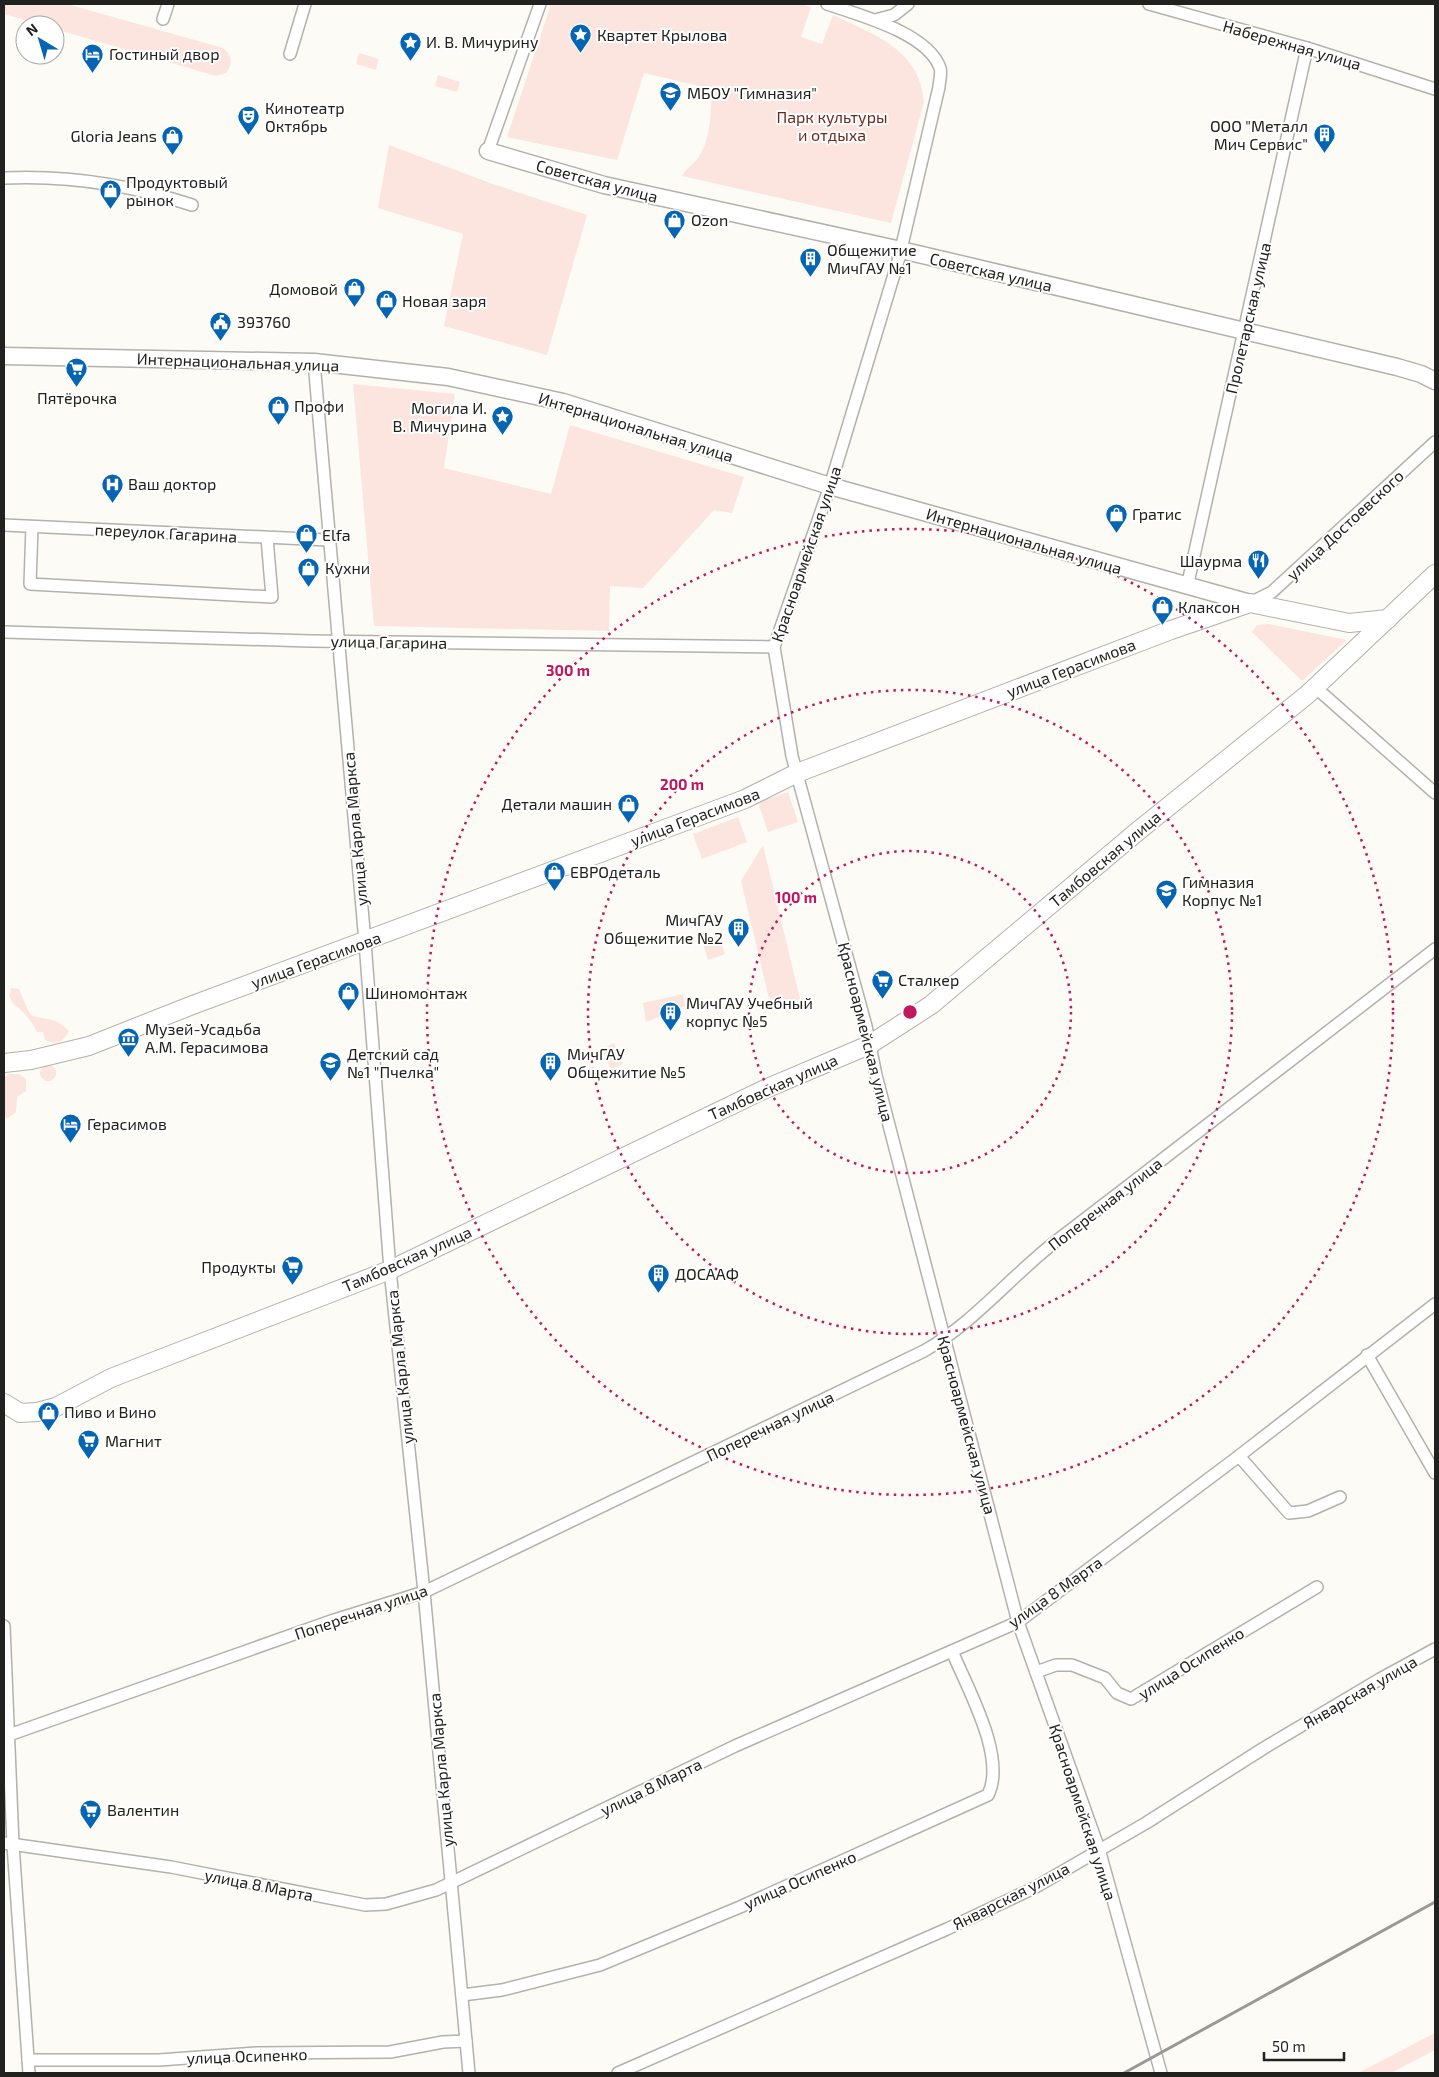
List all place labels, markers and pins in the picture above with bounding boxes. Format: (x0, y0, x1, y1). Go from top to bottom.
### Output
place icon: Квартет Крылова (569, 23, 593, 54)
place label: Квартет Крылова (597, 25, 727, 44)
place icon: И. В. Мичурину (398, 30, 422, 61)
place label: И. В. Мичурину (426, 32, 539, 52)
hotel icon: Гостиный двор (81, 42, 105, 73)
place label: Гостиный двор (109, 44, 220, 63)
school or university icon: МБОУ "Гимназия" (659, 81, 683, 112)
place label: МБОУ "Гимназия" (687, 83, 817, 102)
place label: Кинотеатр Октябрь (265, 98, 345, 135)
theatre icon: Кинотеатр Октябрь (237, 105, 261, 136)
place label: ООО "Металл Мич Сервис" (1210, 116, 1308, 153)
building icon: ООО "Металл Мич Сервис" (1312, 123, 1336, 154)
shop icon: Gloria Jeans (161, 124, 185, 155)
place label: Gloria Jeans (70, 126, 157, 145)
place label: Продуктовый рынок (126, 172, 228, 209)
shop icon: Продуктовый рынок (98, 179, 122, 210)
shop icon: Ozon (663, 208, 687, 239)
place label: Ozon (691, 210, 728, 229)
place label: Общежитие МичГАУ №1 (827, 240, 917, 277)
building icon: Общежитие МичГАУ №1 (799, 247, 823, 278)
shop icon: Домовой (342, 277, 366, 308)
place label: Домовой (269, 279, 338, 298)
shop icon: Новая заря (374, 289, 398, 320)
place label: Новая заря (402, 291, 487, 310)
public building icon: 393760 (209, 310, 233, 341)
place label: 393760 (237, 312, 291, 331)
supermarket icon: Пятёрочка (65, 357, 89, 388)
place label: Пятёрочка (37, 388, 117, 407)
shop icon: Профи (266, 394, 290, 425)
place label: Профи (294, 396, 344, 415)
place label: Могила И. В. Мичурина (393, 398, 487, 436)
place icon: Могила И. В. Мичурина (491, 405, 515, 436)
hospital icon: Ваш доктор (100, 472, 124, 503)
place label: Ваш доктор (128, 474, 216, 493)
shop icon: Гратис (1104, 502, 1128, 533)
place label: Гратис (1132, 504, 1182, 523)
shop icon: Elfa (294, 523, 318, 554)
place label: Elfa (322, 525, 351, 544)
restaurant icon: Шаурма (1246, 549, 1270, 580)
place label: Шаурма (1180, 551, 1242, 571)
shop icon: Кухни (297, 556, 321, 587)
place label: Кухни (325, 558, 370, 578)
shop icon: Клаксон (1150, 595, 1174, 626)
place label: Клаксон (1178, 597, 1240, 616)
shop icon: Детали машин (616, 792, 640, 823)
place label: Детали машин (502, 794, 612, 813)
shop icon: ЕВРОдеталь (542, 860, 566, 891)
place label: ЕВРОдеталь (570, 862, 660, 881)
place label: Гимназия Корпус №1 (1182, 872, 1262, 910)
school or university icon: Гимназия Корпус №1 (1154, 879, 1178, 910)
place label: МичГАУ Общежитие №2 (604, 910, 723, 947)
building icon: МичГАУ Общежитие №2 (727, 917, 751, 948)
supermarket icon: Сталкер (870, 968, 894, 999)
place label: Сталкер (898, 970, 959, 989)
shop icon: Шиномонтаж (337, 981, 361, 1012)
place label: Шиномонтаж (365, 983, 468, 1002)
place label: МичГАУ Учебный корпус №5 (686, 993, 813, 1031)
building icon: МичГАУ Учебный корпус №5 (658, 1000, 682, 1031)
centre of rings (901, 1003, 919, 1021)
place label: Музей-Усадьба А.М. Герасимова (145, 1019, 268, 1056)
museum icon: Музей-Усадьба А.М. Герасимова (117, 1026, 141, 1057)
place label: Детский сад №1 "Пчелка" (347, 1044, 439, 1081)
place label: МичГАУ Общежитие №5 (567, 1044, 686, 1081)
school or university icon: Детский сад №1 "Пчелка" (319, 1051, 343, 1082)
building icon: МичГАУ Общежитие №5 (539, 1051, 563, 1082)
hotel icon: Герасимов (59, 1112, 83, 1143)
place label: Герасимов (87, 1114, 167, 1133)
supermarket icon: Продукты (280, 1255, 304, 1286)
place label: Продукты (201, 1257, 276, 1277)
building icon: ДОСААФ (647, 1262, 671, 1293)
place label: ДОСААФ (675, 1264, 739, 1283)
shop icon: Пиво и Вино (36, 1400, 60, 1431)
place label: Пиво и Вино (64, 1402, 156, 1421)
supermarket icon: Магнит (77, 1429, 101, 1460)
place label: Магнит (105, 1431, 162, 1450)
supermarket icon: Валентин (79, 1798, 103, 1829)
place label: Валентин (107, 1800, 179, 1819)

